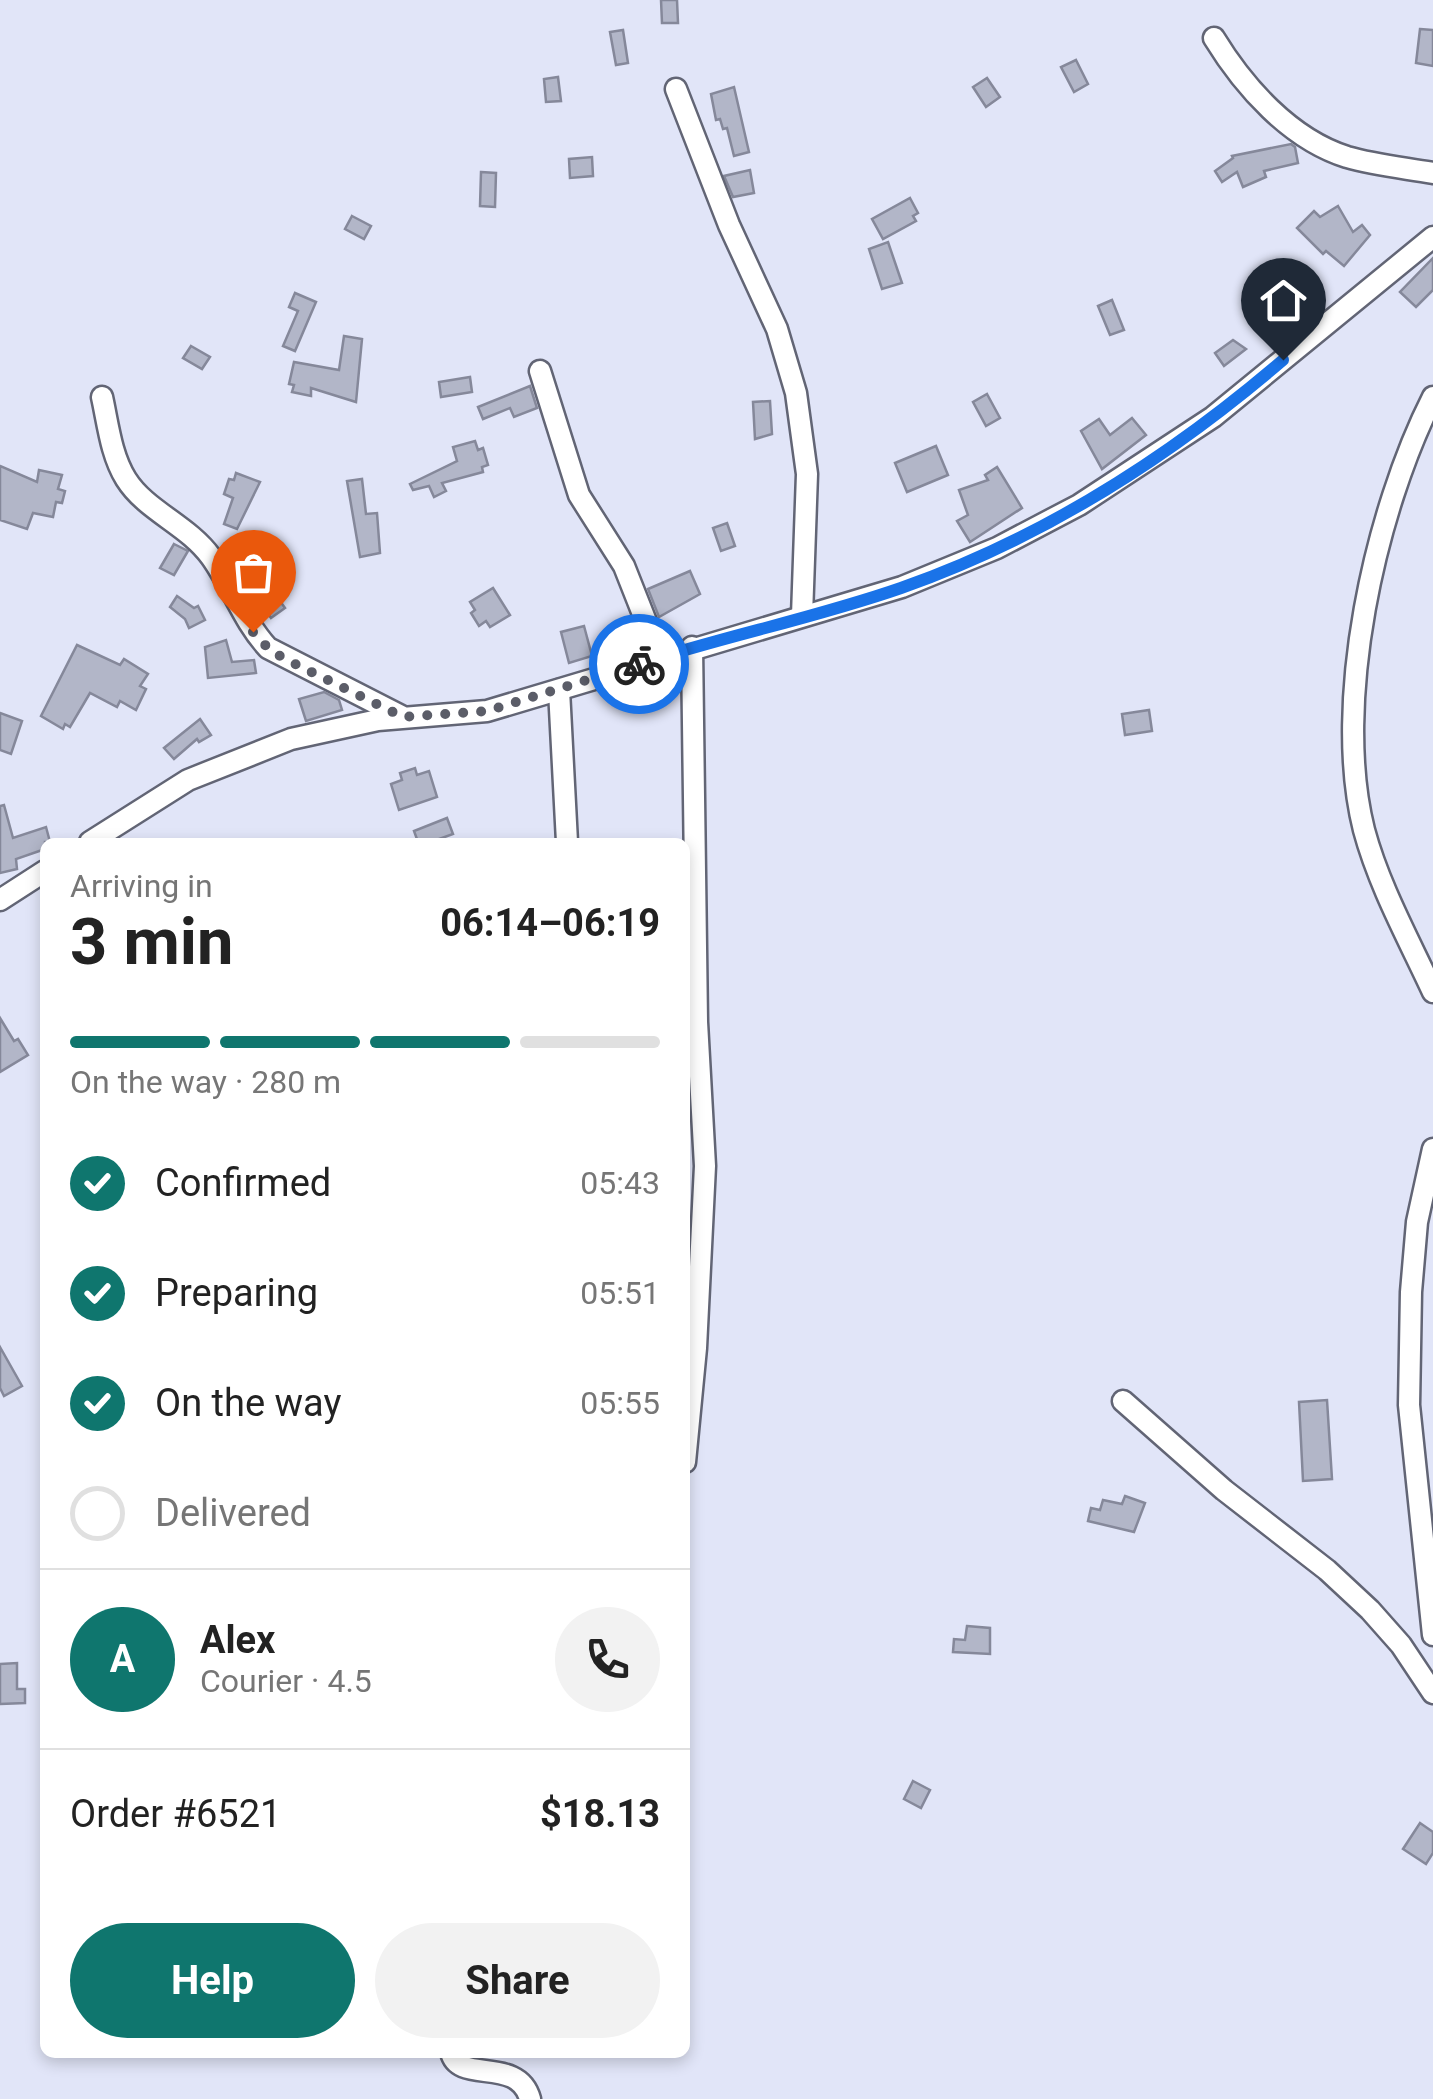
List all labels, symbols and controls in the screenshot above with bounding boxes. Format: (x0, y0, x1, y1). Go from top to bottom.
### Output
pin (1241, 258, 1326, 361)
icon: home (1256, 273, 1311, 328)
pin (211, 530, 296, 633)
icon: bag (226, 545, 281, 600)
courier (589, 614, 689, 714)
icon: bike (612, 637, 667, 692)
text: Arriving in (70, 867, 213, 905)
text: 06:14–06:19 (440, 901, 660, 945)
text: 3 min (70, 904, 233, 980)
text: On the way · 280 m (70, 1063, 341, 1101)
icon: check (70, 1156, 125, 1211)
text: Confirmed (155, 1161, 331, 1205)
text: 05:43 (580, 1164, 660, 1202)
icon: check (70, 1266, 125, 1321)
text: Preparing (155, 1271, 318, 1315)
text: 05:51 (580, 1274, 660, 1312)
icon: check (70, 1376, 125, 1431)
text: On the way (155, 1381, 341, 1425)
text: 05:55 (580, 1384, 660, 1422)
text: Delivered (155, 1491, 311, 1535)
button: phone (555, 1607, 660, 1712)
text: Alex (200, 1618, 275, 1662)
text: A (110, 1637, 135, 1681)
text: Courier · 4.5 (200, 1662, 372, 1700)
text: Order #6521 (70, 1792, 281, 1836)
text: $18.13 (540, 1792, 660, 1836)
button: Help (70, 1923, 355, 2038)
button: Share (375, 1923, 660, 2038)

